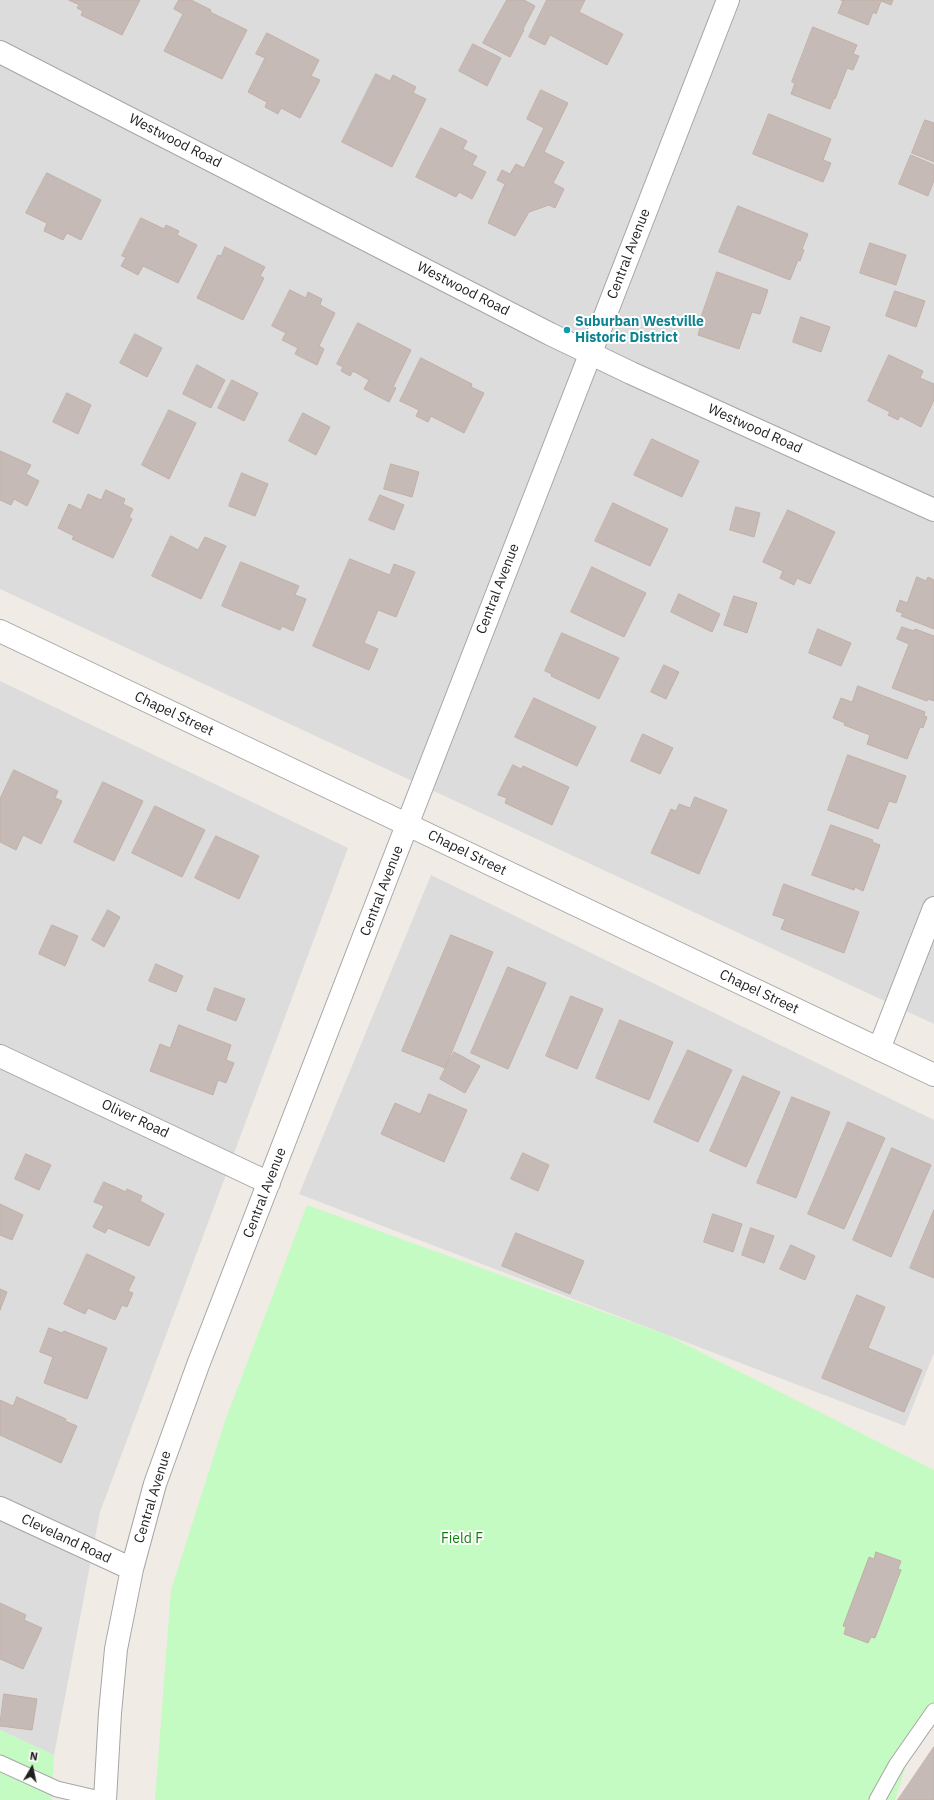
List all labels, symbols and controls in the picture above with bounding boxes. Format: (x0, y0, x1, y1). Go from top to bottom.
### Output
street label: Westwood Road (126, 110, 224, 172)
street label: Central Avenue (604, 206, 654, 302)
street label: Westwood Road (414, 258, 512, 320)
place label: Suburban Westville Historic District (575, 314, 704, 346)
marker: Suburban Westville Historic District (562, 325, 572, 335)
street label: Westwood Road (705, 401, 805, 457)
street label: Central Avenue (473, 541, 523, 637)
street label: Chapel Street (132, 688, 216, 740)
street label: Chapel Street (425, 827, 509, 879)
street label: Central Avenue (357, 843, 407, 939)
street label: Chapel Street (717, 966, 801, 1018)
street label: Oliver Road (99, 1096, 171, 1142)
street label: Central Avenue (240, 1145, 290, 1241)
street label: Central Avenue (131, 1449, 175, 1545)
street label: Cleveland Road (18, 1511, 114, 1567)
park label: Field F (441, 1531, 483, 1547)
north arrow (12, 1748, 52, 1788)
text: N (29, 1749, 39, 1764)

